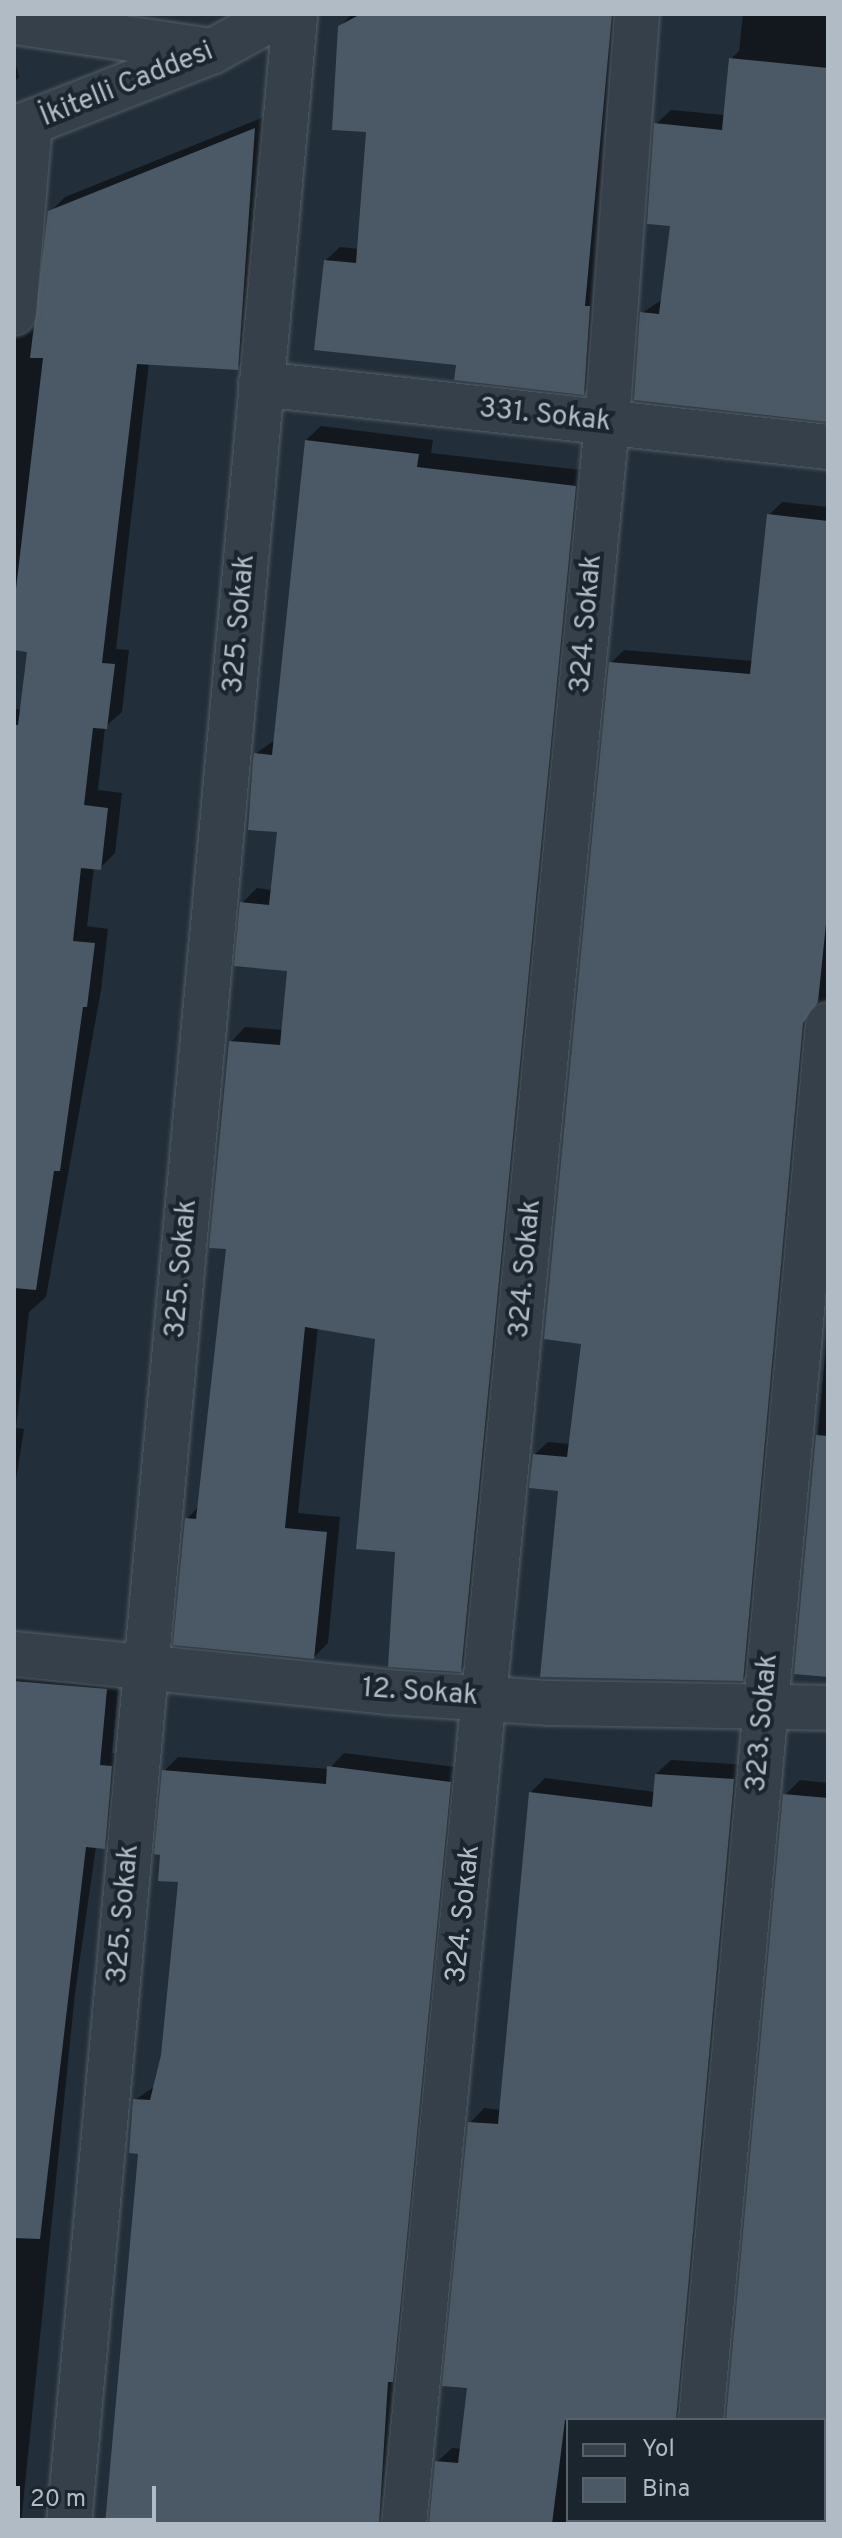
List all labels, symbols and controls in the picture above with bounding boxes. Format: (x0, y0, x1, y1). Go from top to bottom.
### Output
street label: İkitelli Caddesi (36, 35, 218, 135)
street label: 331. Sokak (477, 392, 613, 440)
street label: 325. Sokak (217, 553, 263, 695)
street label: 324. Sokak (564, 553, 610, 695)
street label: 325. Sokak (159, 1198, 205, 1340)
street label: 324. Sokak (503, 1198, 549, 1340)
street label: 323. Sokak (740, 1652, 786, 1794)
street label: 12. Sokak (361, 1672, 479, 1714)
street label: 325. Sokak (101, 1843, 147, 1985)
street label: 324. Sokak (440, 1843, 488, 1985)
legend (566, 2418, 826, 2522)
text: Yol (642, 2435, 675, 2465)
scale bar (20, 2470, 160, 2520)
text: Bina (642, 2475, 690, 2505)
text: 20 m (30, 2485, 86, 2515)

